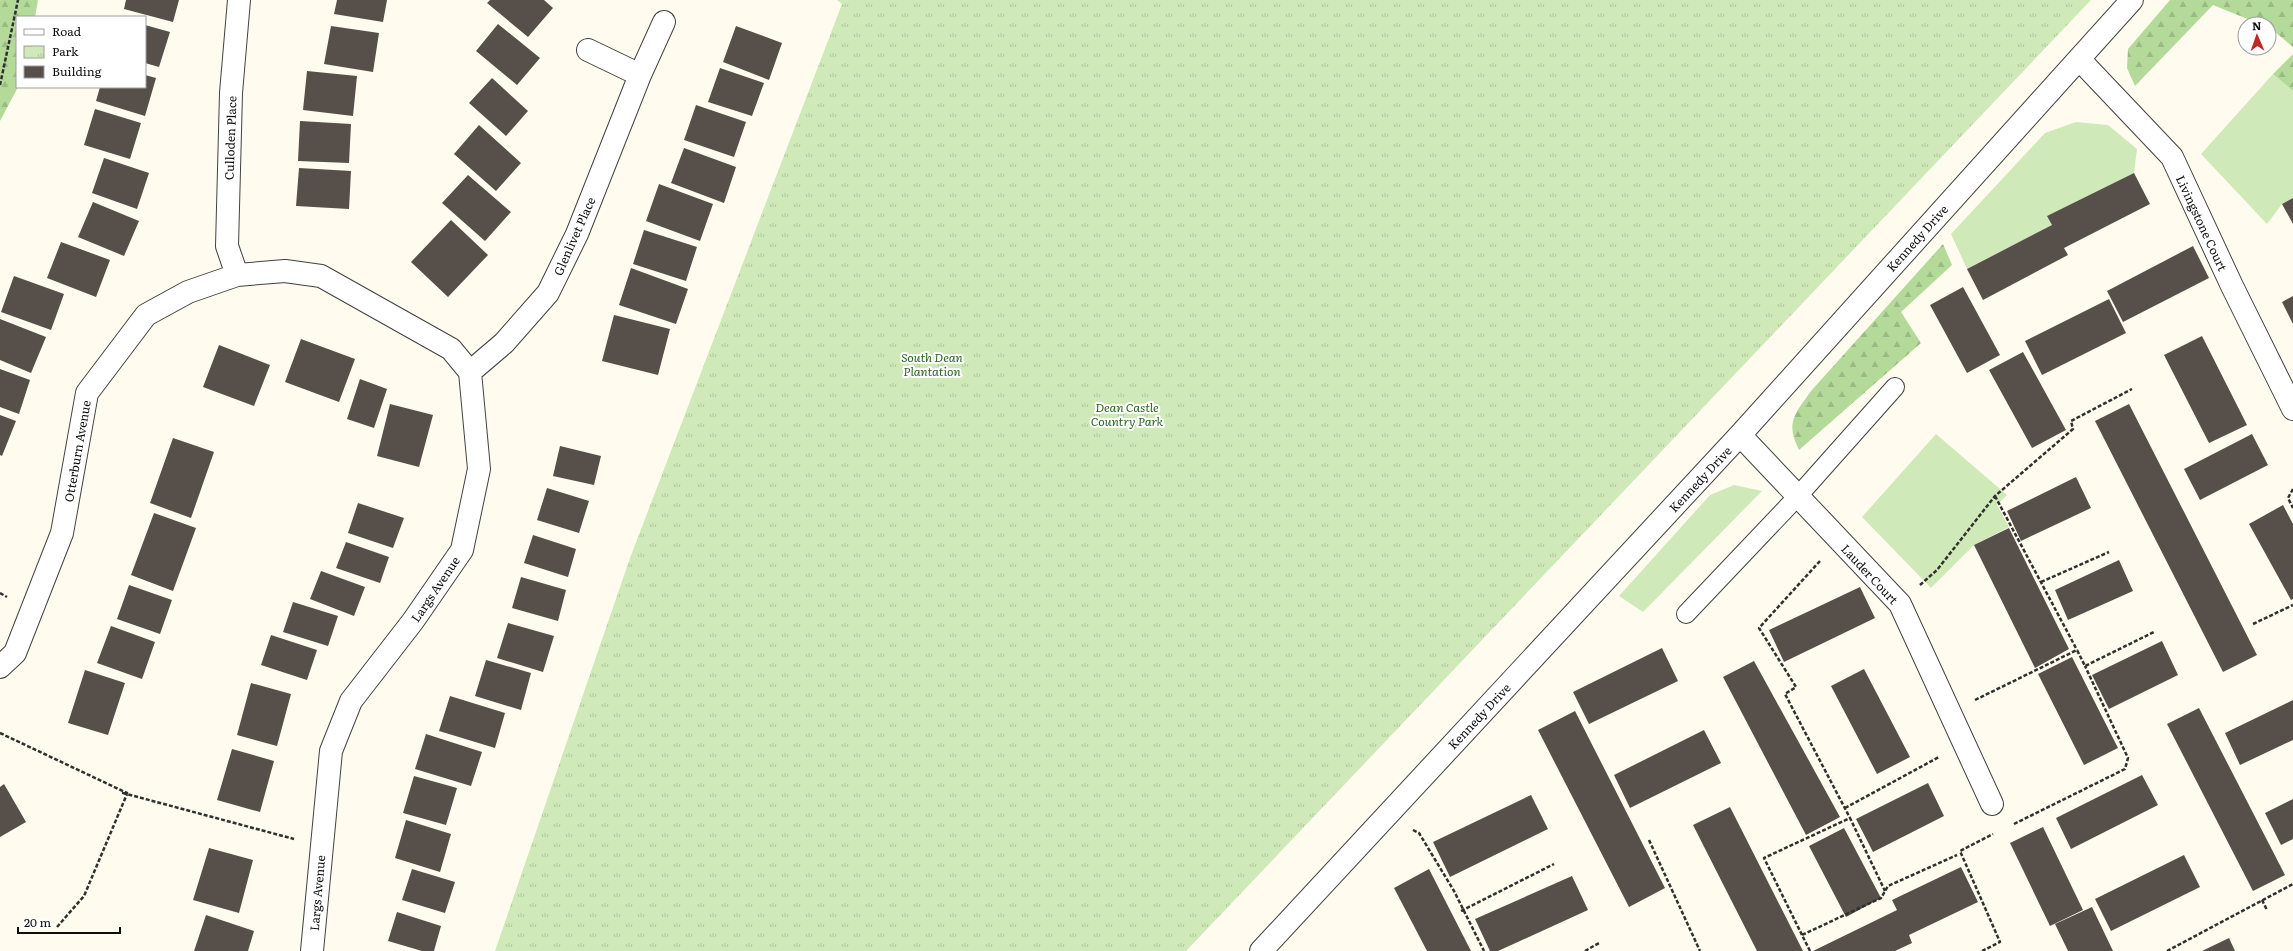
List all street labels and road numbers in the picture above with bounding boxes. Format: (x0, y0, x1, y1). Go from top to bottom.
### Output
street label: Culloden Place (220, 96, 240, 180)
street label: Livingstone Court (2172, 172, 2232, 274)
street label: Glenlivet Place (549, 194, 599, 278)
street label: Kennedy Drive (1882, 201, 1952, 275)
street label: Otterburn Avenue (59, 399, 95, 503)
street label: Kennedy Drive (1665, 442, 1735, 516)
street label: Lauder Court (1837, 540, 1903, 608)
street label: Largs Avenue (406, 552, 464, 626)
street label: Kennedy Drive (1444, 679, 1514, 753)
street label: Largs Avenue (305, 854, 329, 932)

